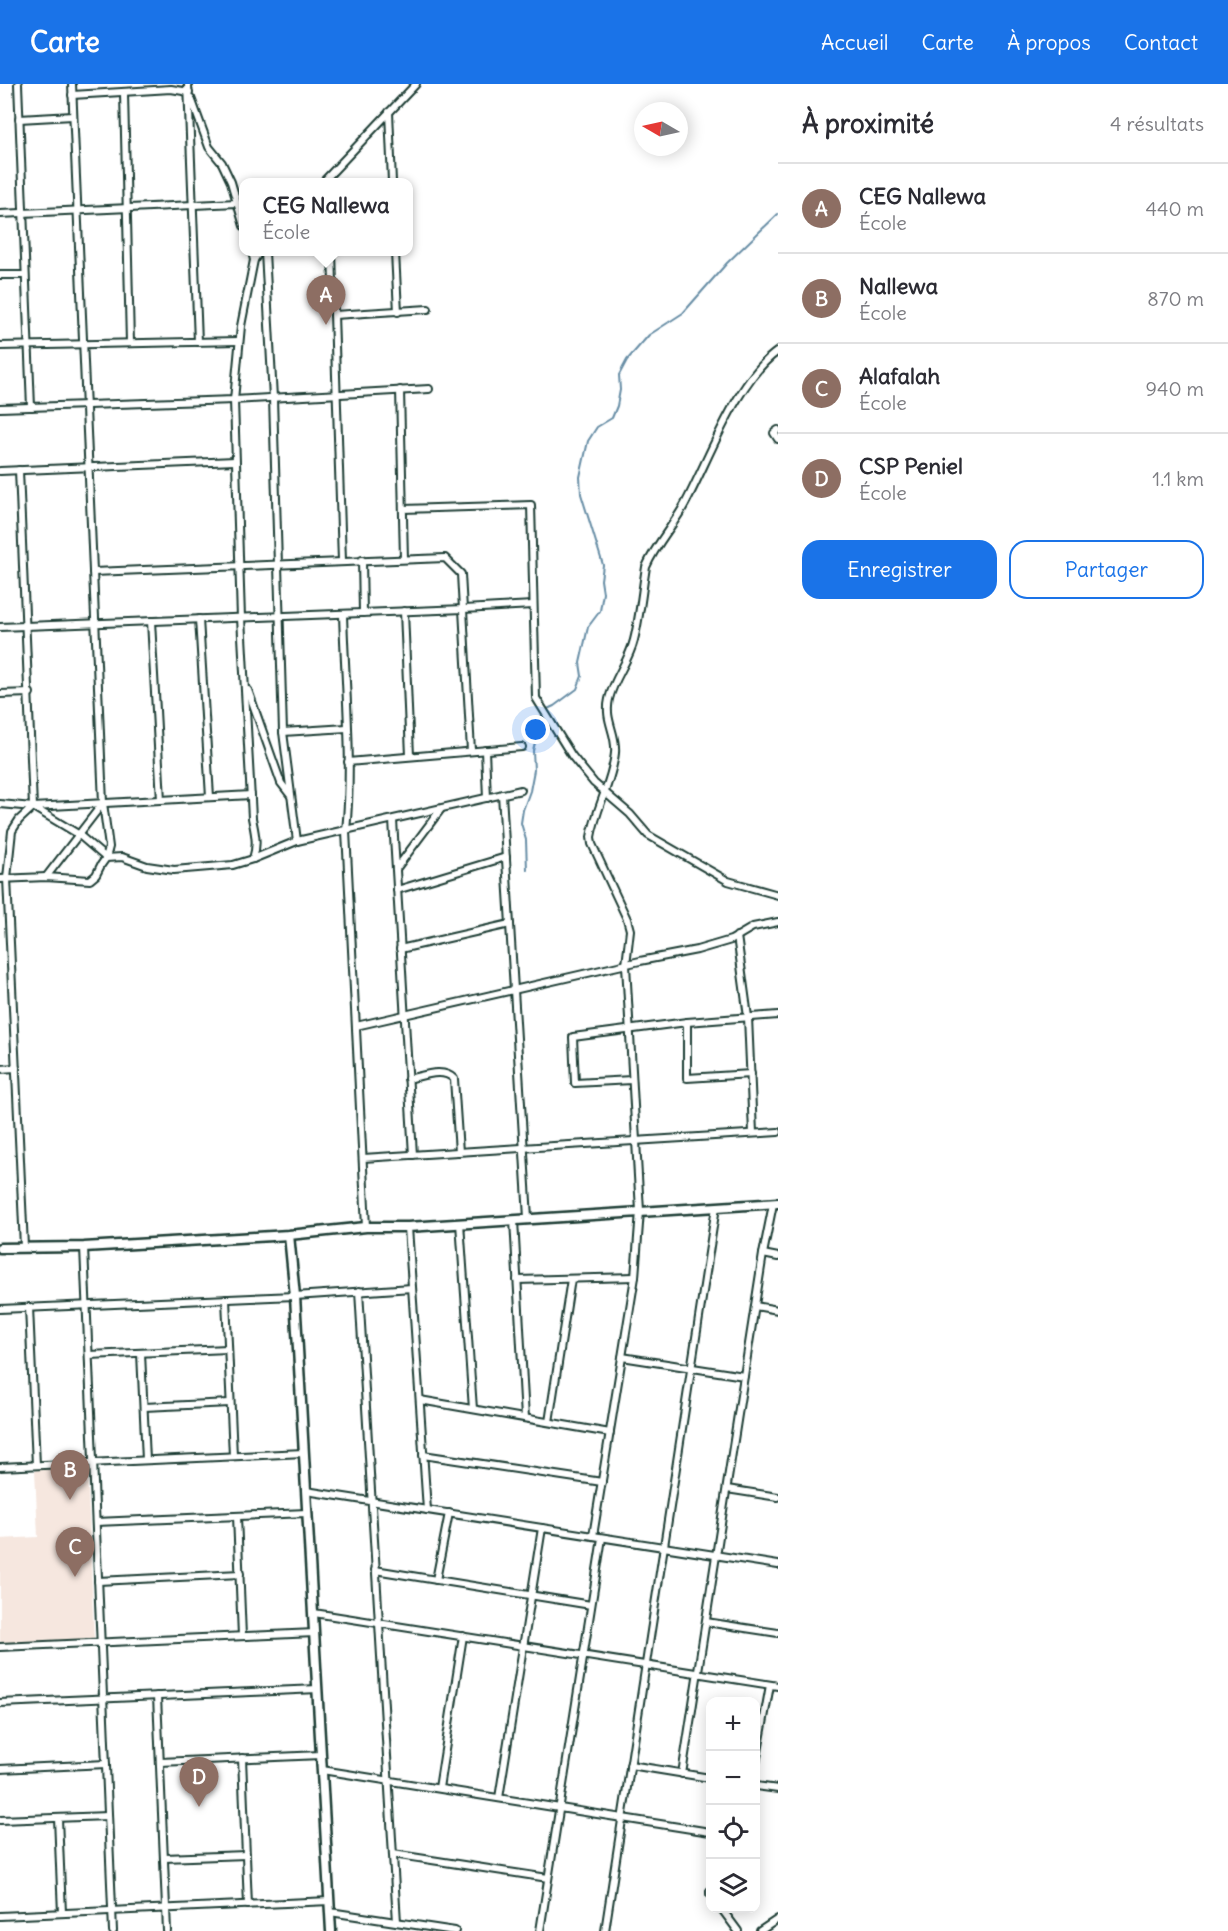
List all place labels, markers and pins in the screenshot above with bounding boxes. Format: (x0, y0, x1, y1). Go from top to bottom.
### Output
pin: A (306, 276, 346, 325)
pin: B (50, 1450, 90, 1500)
pin: C (56, 1528, 94, 1577)
pin: D (180, 1758, 218, 1807)

